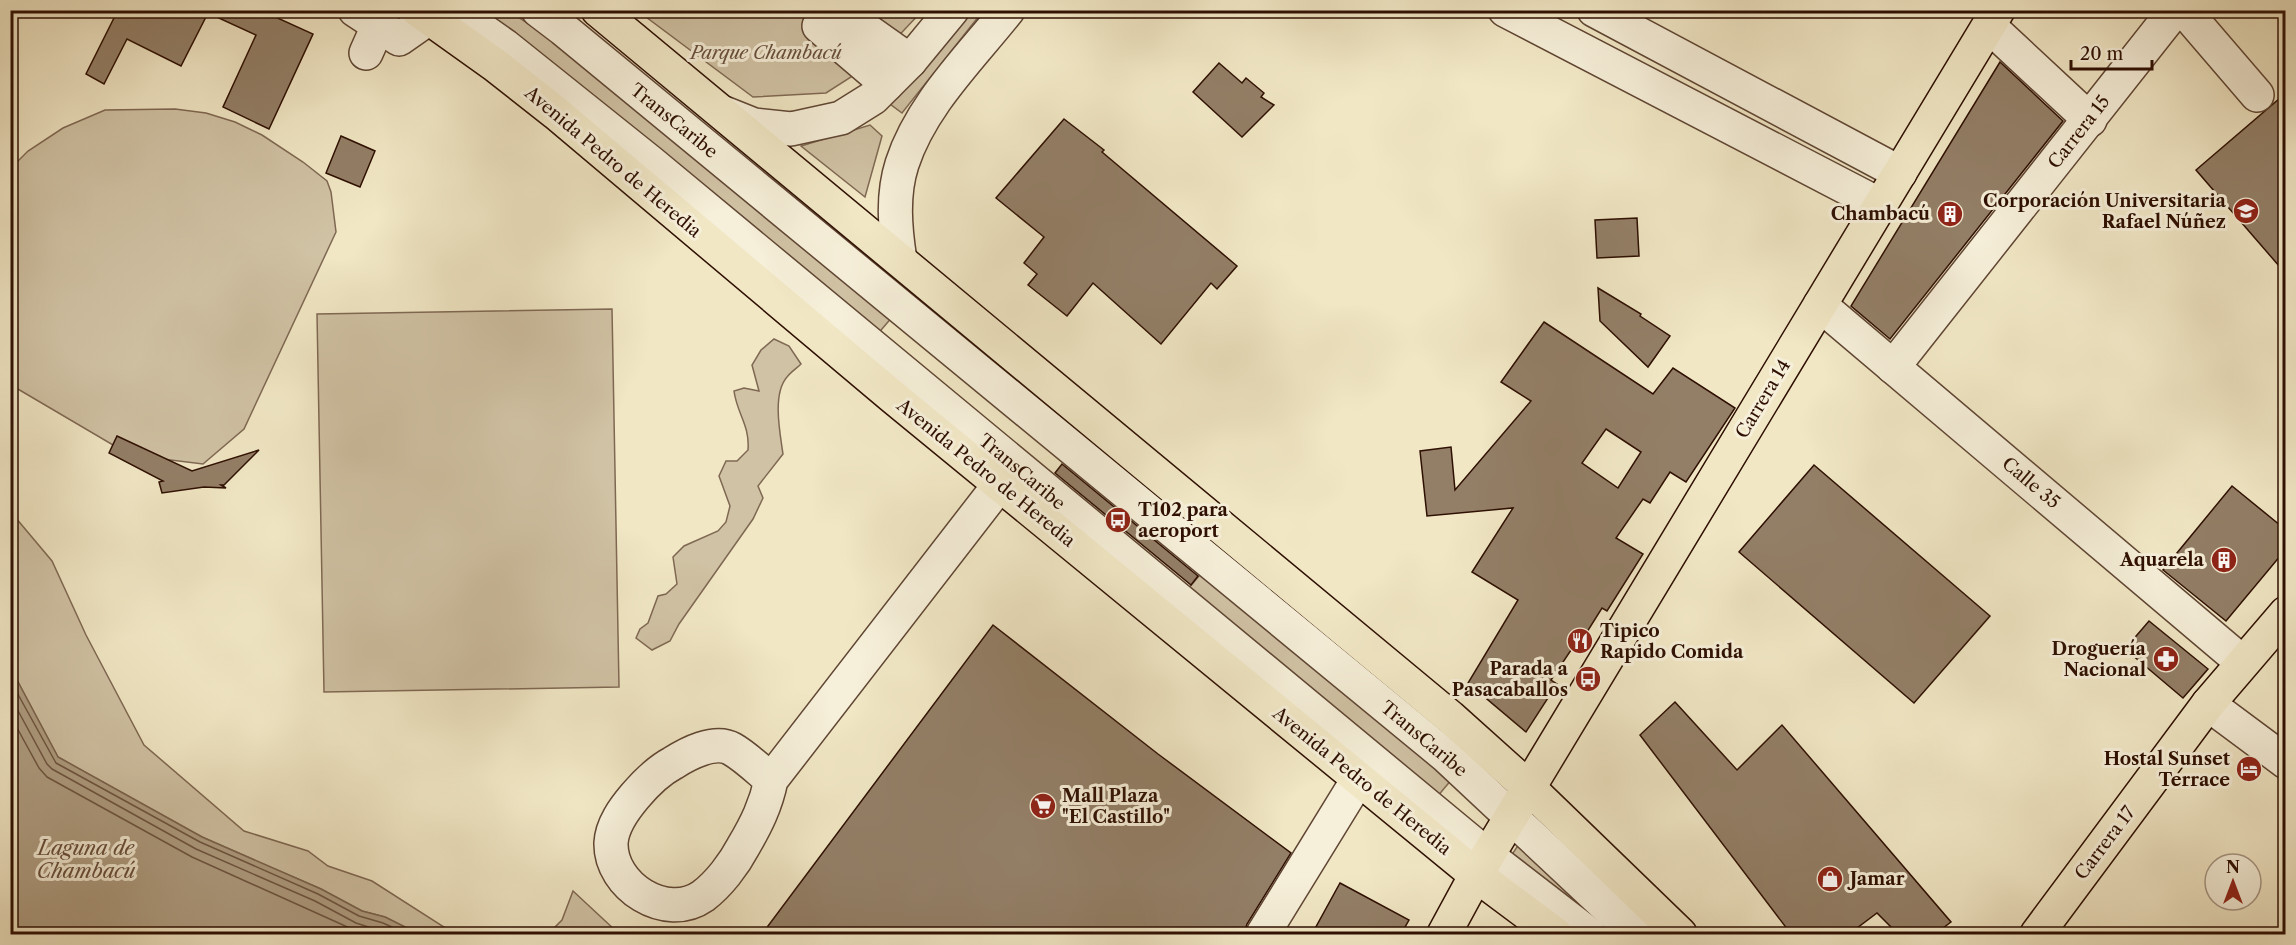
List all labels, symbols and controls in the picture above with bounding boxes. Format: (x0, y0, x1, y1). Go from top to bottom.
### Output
scale bar (2071, 33, 2152, 71)
park label: Parque Chambacú (689, 42, 842, 64)
text: 20 m (2080, 43, 2124, 65)
street label: TransCaribe (626, 79, 722, 163)
street label: Avenida Pedro de Heredia (520, 81, 706, 243)
street label: Carrera 15 (2043, 91, 2115, 173)
place label: Corporación Universitaria Rafael Núñez (1983, 190, 2227, 233)
school or university icon: Corporación Universitaria Rafael Núñez (2231, 196, 2261, 226)
building icon: Chambacú (1935, 199, 1965, 229)
place label: Chambacú (1831, 203, 1930, 225)
street label: Carrera 14 (1731, 356, 1795, 442)
street label: Avenida Pedro de Heredia (892, 394, 1080, 552)
street label: TransCaribe (974, 430, 1070, 514)
street label: Calle 35 (1998, 453, 2064, 513)
place label: T102 para aeroport (1138, 499, 1229, 542)
bus stop icon: T102 para aeroport (1103, 505, 1133, 535)
building icon: Aquarela (2209, 545, 2239, 575)
place label: Aquarela (2119, 549, 2205, 571)
place label: Tipico Rapido Comida (1600, 620, 1744, 663)
restaurant icon: Tipico Rapido Comida (1565, 626, 1595, 656)
place label: Droguería Nacional (2052, 638, 2147, 681)
pharmacy icon: Droguería Nacional (2151, 644, 2181, 674)
place label: Parada a Pasacaballos (1452, 658, 1569, 701)
bus stop icon: Parada a Pasacaballos (1573, 664, 1603, 694)
street label: TransCaribe (1376, 697, 1472, 781)
street label: Avenida Pedro de Heredia (1268, 702, 1456, 860)
place label: Hostal Sunset Terrace (2104, 748, 2231, 791)
hotel icon: Hostal Sunset Terrace (2234, 754, 2264, 784)
place label: Mall Plaza "El Castillo" (1062, 785, 1170, 828)
supermarket icon: Mall Plaza "El Castillo" (1028, 791, 1058, 821)
street label: Carrera 17 (2070, 802, 2140, 884)
water label: Laguna de Chambacú (36, 836, 136, 883)
north arrow (2203, 852, 2263, 912)
text: N (2226, 857, 2240, 877)
shop icon: Jamar (1815, 864, 1845, 894)
place label: Jamar (1847, 868, 1905, 890)

